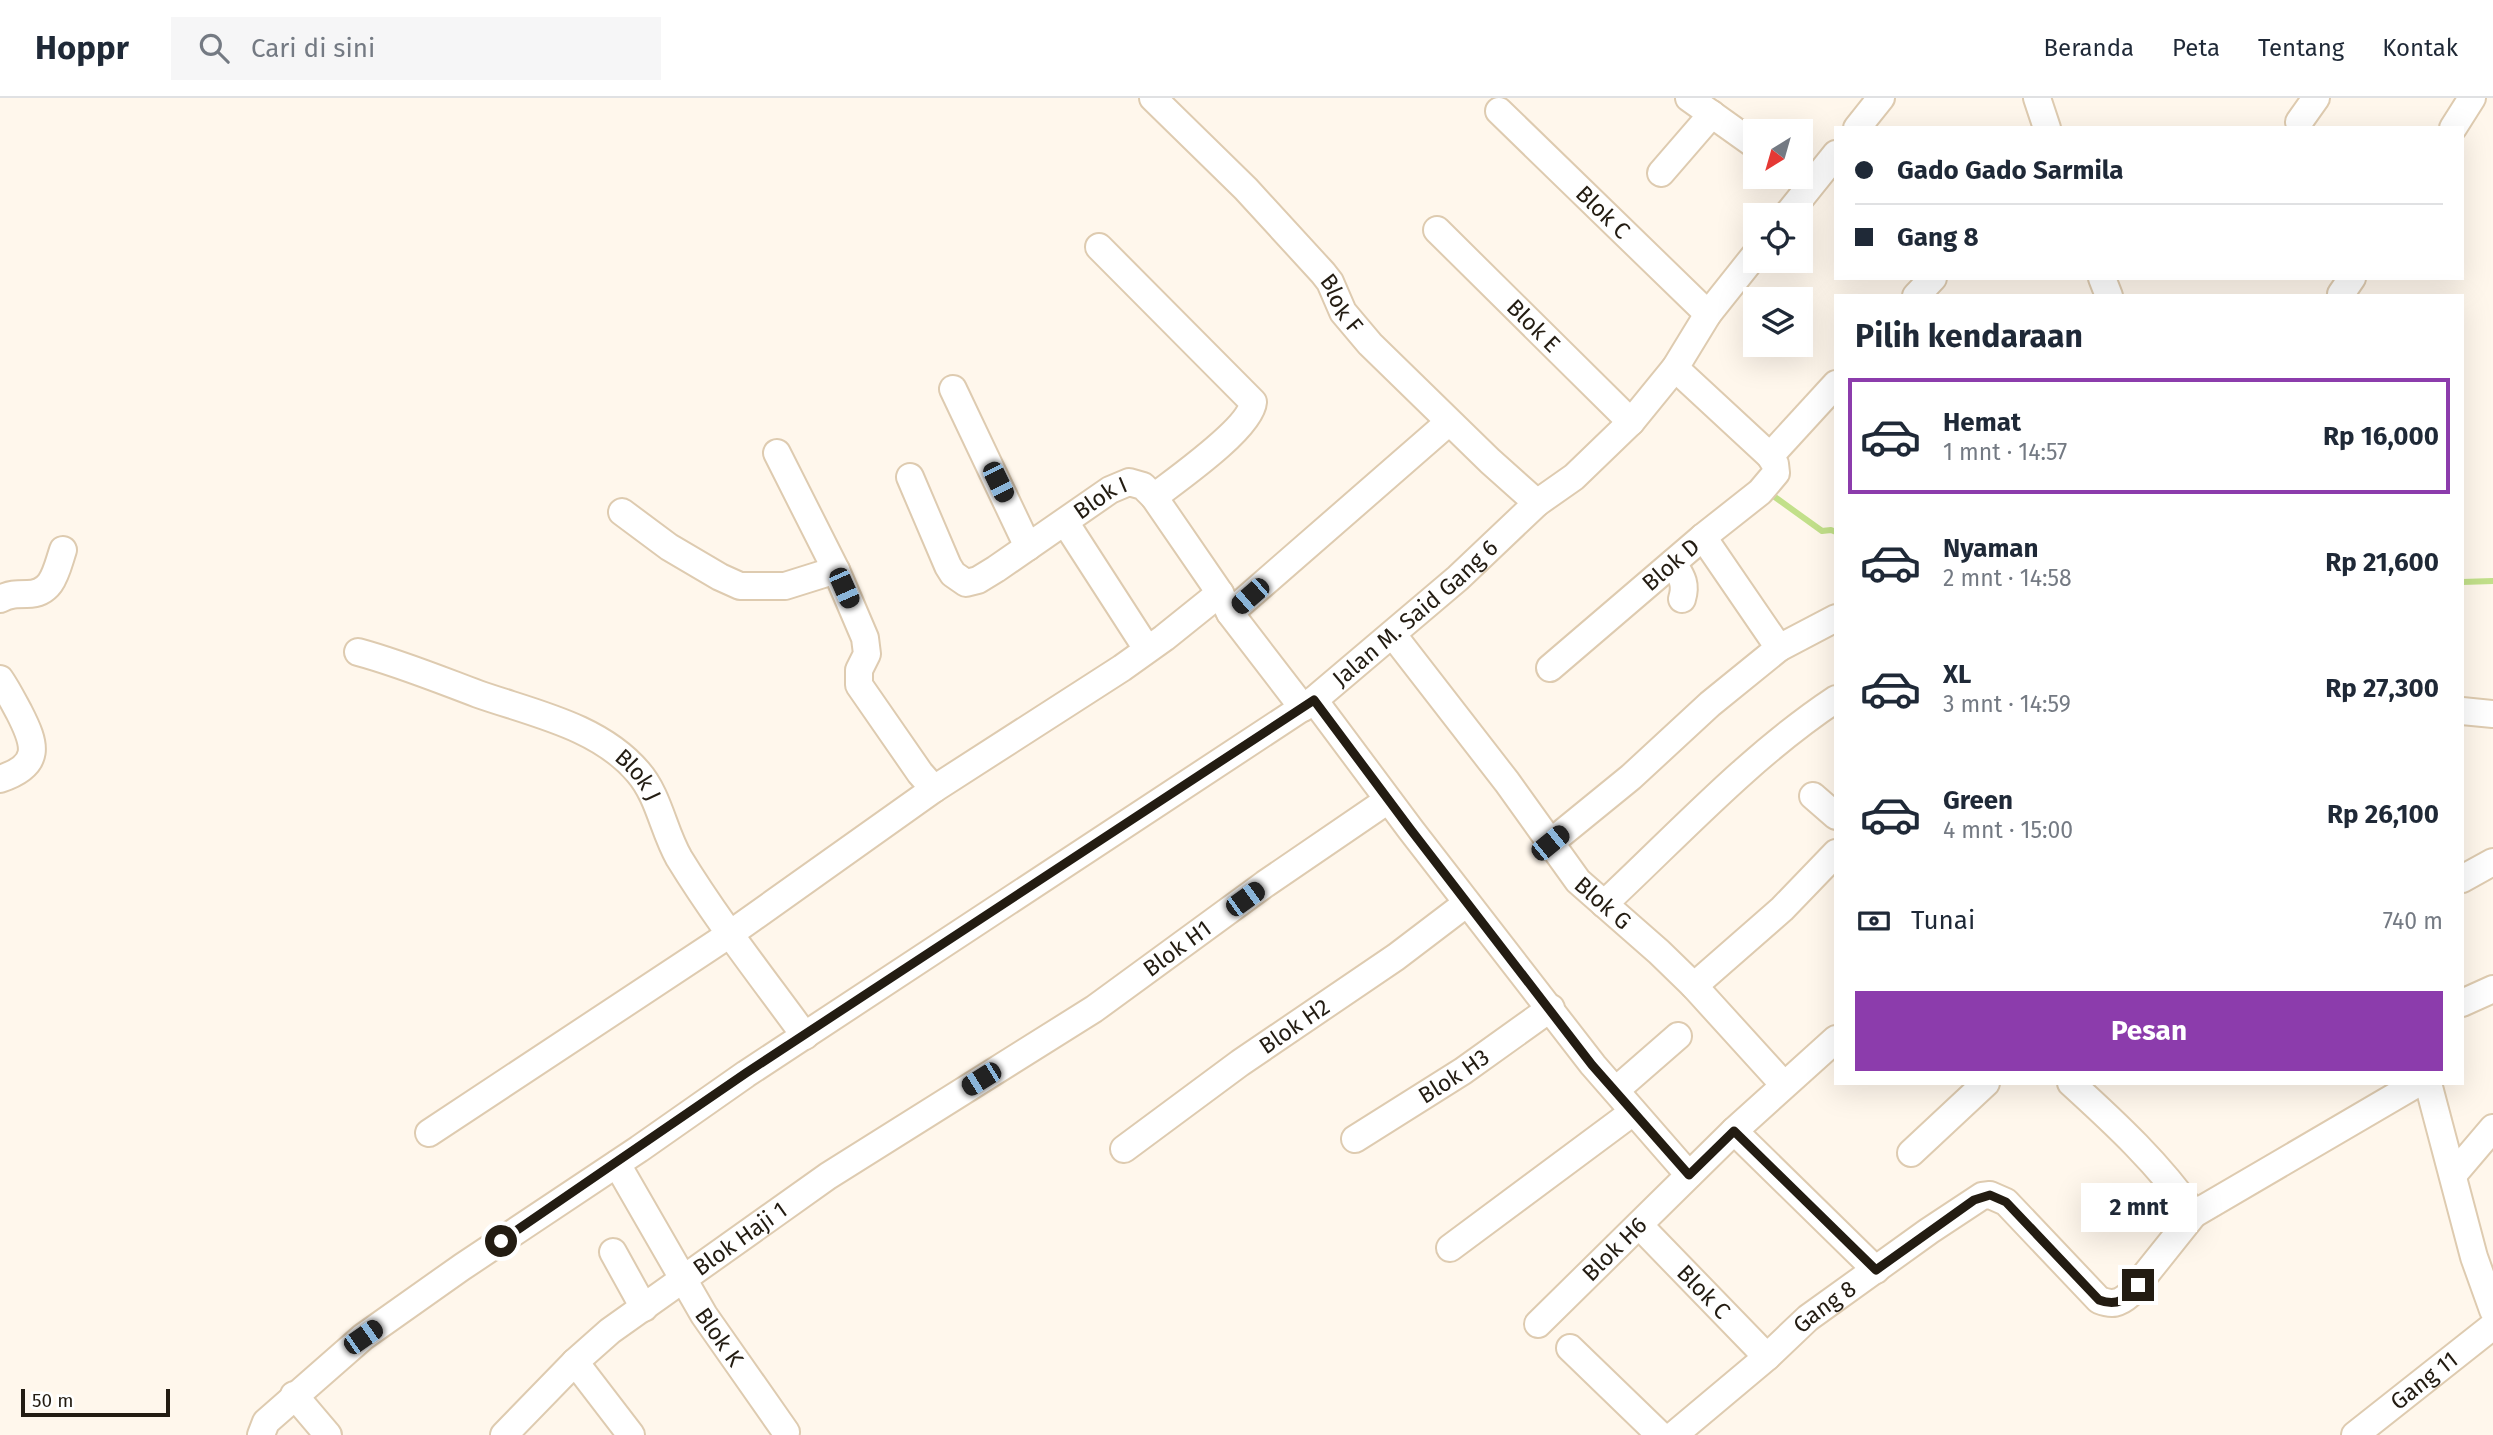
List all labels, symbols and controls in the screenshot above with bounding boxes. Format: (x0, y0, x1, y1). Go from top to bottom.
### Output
search box (171, 17, 661, 80)
text: Hoppr (35, 28, 129, 68)
icon: search (195, 29, 233, 67)
text: Cari di sini (251, 33, 375, 64)
text: Beranda (2043, 34, 2134, 62)
text: Peta (2172, 34, 2220, 62)
text: Tentang (2258, 34, 2344, 62)
text: Kontak (2382, 34, 2458, 62)
north arrow (1743, 119, 1813, 189)
map controls (1743, 119, 1813, 357)
text: Gado Gado Sarmila (1897, 155, 2124, 186)
street label: Blok C (1570, 179, 1636, 245)
button: locate (1743, 203, 1813, 273)
text: Gang 8 (1897, 222, 1979, 253)
street label: Blok F (1315, 268, 1369, 339)
button: layers (1743, 287, 1813, 357)
street label: Blok E (1501, 293, 1566, 358)
text: Pilih kendaraan (1855, 317, 2083, 355)
icon: car (1859, 405, 1922, 468)
text: Hemat (1943, 407, 2021, 438)
text: Rp 16,000 (2323, 421, 2439, 452)
text: 1 mnt · 14:57 (1943, 438, 2067, 466)
car (980, 459, 1017, 505)
street label: Blok I (1068, 470, 1131, 525)
icon: car (1859, 531, 1922, 594)
street label: Blok D (1636, 532, 1705, 597)
text: Nyaman (1943, 533, 2039, 564)
street label: Jalan M. Said Gang 6 (1327, 534, 1504, 692)
text: Rp 21,600 (2325, 547, 2439, 578)
text: 2 mnt · 14:58 (1943, 564, 2072, 592)
car (826, 565, 863, 611)
car (1228, 574, 1273, 618)
icon: car (1859, 657, 1922, 720)
text: XL (1943, 659, 1971, 690)
text: Rp 27,300 (2325, 673, 2439, 704)
text: 3 mnt · 14:59 (1943, 690, 2071, 718)
street label: Blok J (609, 743, 667, 805)
icon: car (1859, 783, 1922, 846)
text: Green (1943, 785, 2013, 816)
text: Rp 26,100 (2327, 799, 2439, 830)
text: 4 mnt · 15:00 (1943, 816, 2073, 844)
car (1528, 822, 1573, 864)
street label: Blok G (1569, 870, 1637, 935)
car (1222, 878, 1269, 920)
icon: cash (1855, 902, 1893, 940)
text: Tunai (1911, 905, 1975, 936)
text: 740 m (2383, 907, 2443, 935)
street label: Blok H1 (1137, 914, 1217, 982)
button: Pesan (1855, 991, 2443, 1071)
street label: Blok H2 (1254, 992, 1335, 1060)
street label: Blok H3 (1413, 1043, 1495, 1110)
car (958, 1059, 1005, 1099)
callout: 2 mnt (2080, 1184, 2196, 1232)
text: 2 mnt (2110, 1193, 2168, 1221)
street label: Blok Haji 1 (687, 1196, 792, 1282)
street label: Blok H6 (1576, 1211, 1653, 1287)
route start (485, 1225, 517, 1257)
street label: Blok C (1671, 1259, 1736, 1325)
route end (2122, 1269, 2154, 1301)
street label: Gang 8 (1787, 1274, 1861, 1339)
street label: Blok K (689, 1302, 750, 1372)
car (340, 1316, 387, 1358)
street label: Gang 11 (2385, 1345, 2463, 1416)
scale bar (21, 1386, 170, 1418)
text: 50 m (32, 1389, 73, 1412)

